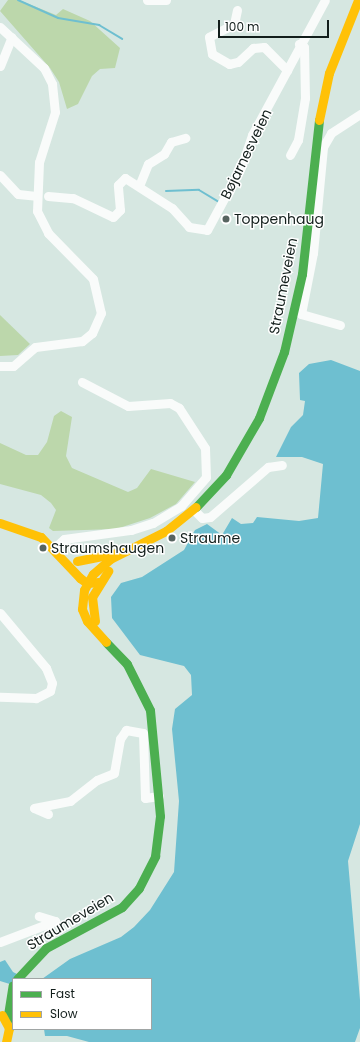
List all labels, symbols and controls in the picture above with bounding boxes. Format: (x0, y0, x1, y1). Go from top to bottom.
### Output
scale bar (220, 12, 331, 38)
text: 100 m (225, 18, 259, 35)
street label: Bøjarnesveien (217, 106, 275, 202)
place label: Toppenhaug (234, 211, 324, 227)
marker: Toppenhaug (221, 214, 231, 224)
street label: Straumeveien (265, 236, 301, 336)
place label: Straume (180, 530, 240, 546)
marker: Straume (167, 533, 177, 543)
place label: Straumshaugen (51, 540, 164, 556)
marker: Straumshaugen (38, 543, 48, 553)
street label: Straumeveien (24, 889, 116, 953)
legend (12, 978, 152, 1030)
text: Fast (50, 985, 75, 1002)
text: Slow (50, 1005, 78, 1022)

